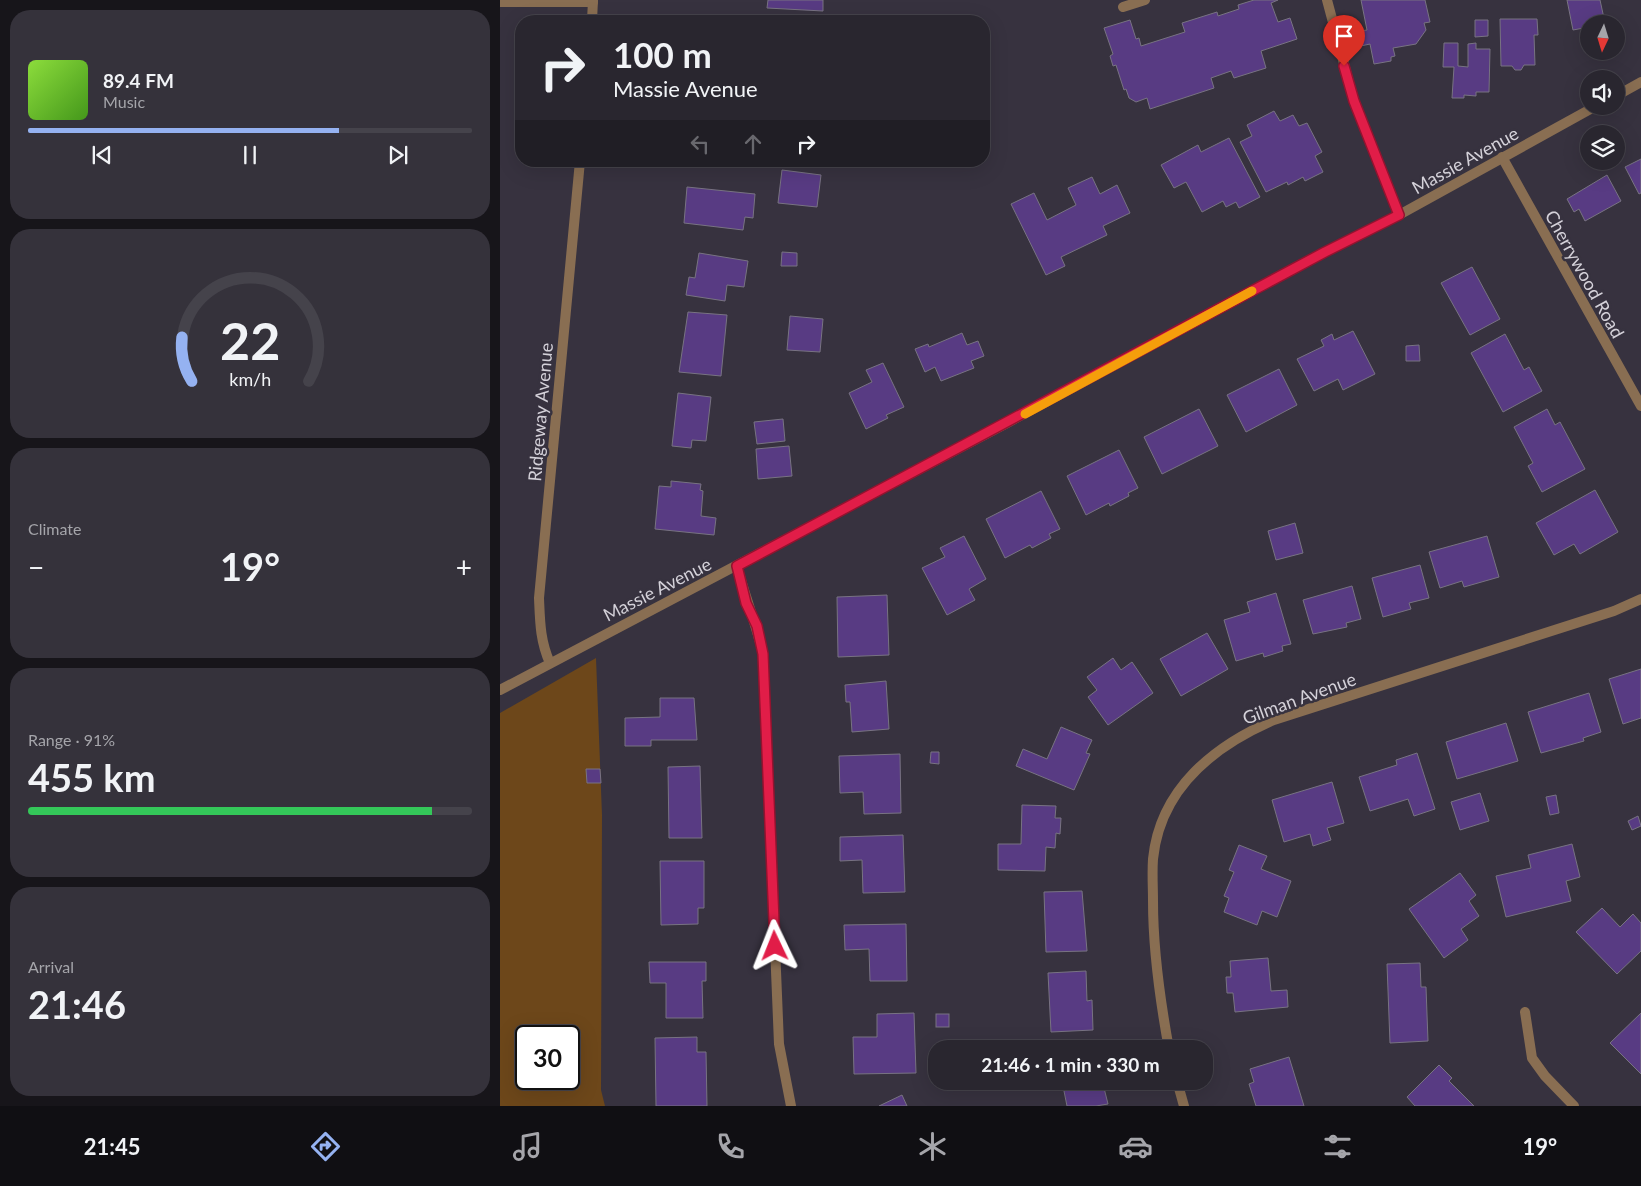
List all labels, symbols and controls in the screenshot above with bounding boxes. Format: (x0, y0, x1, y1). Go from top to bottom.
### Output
pin (1323, 15, 1365, 66)
north arrow (1580, 15, 1625, 60)
map controls (1580, 15, 1625, 170)
icon: arrive (1330, 22, 1358, 50)
text: 100 m (613, 33, 712, 75)
icon: right (530, 35, 595, 100)
text: 89.4 FM (103, 69, 174, 92)
button: sound (1580, 70, 1625, 115)
text: Massie Avenue (613, 75, 758, 102)
text: Music (103, 92, 145, 111)
street label: Massie Avenue (1408, 122, 1522, 198)
button: layers (1580, 125, 1625, 170)
icon: left (686, 130, 714, 158)
icon: ahead (739, 130, 767, 158)
icon: right (792, 130, 820, 158)
icon: previous (88, 141, 116, 169)
icon: pause (236, 141, 264, 169)
icon: next (384, 141, 412, 169)
street label: Cherrywood Road (1541, 206, 1629, 342)
text: 22 (220, 309, 280, 371)
street label: Ridgeway Avenue (523, 342, 557, 482)
text: km/h (229, 368, 271, 390)
text: Climate (28, 519, 81, 538)
text: 19° (220, 543, 280, 589)
text: − (28, 550, 44, 584)
text: + (456, 550, 472, 584)
street label: Massie Avenue (599, 552, 715, 626)
street label: Gilman Avenue (1239, 667, 1359, 729)
text: Range · 91% (28, 730, 115, 749)
text: 455 km (28, 754, 156, 800)
position arrow (748, 919, 800, 971)
text: Arrival (28, 957, 74, 976)
text: 21:46 (28, 981, 126, 1027)
speed limit sign: 30 (515, 1025, 580, 1090)
text: 21:46 · 1 min · 330 m (981, 1053, 1160, 1076)
icon: directions (308, 1129, 343, 1164)
icon: music (510, 1129, 545, 1164)
icon: phone (713, 1129, 748, 1164)
icon: climate (915, 1129, 950, 1164)
icon: car (1118, 1129, 1153, 1164)
icon: filters (1320, 1129, 1355, 1164)
text: 21:45 (84, 1133, 140, 1160)
text: 19° (1523, 1133, 1557, 1160)

